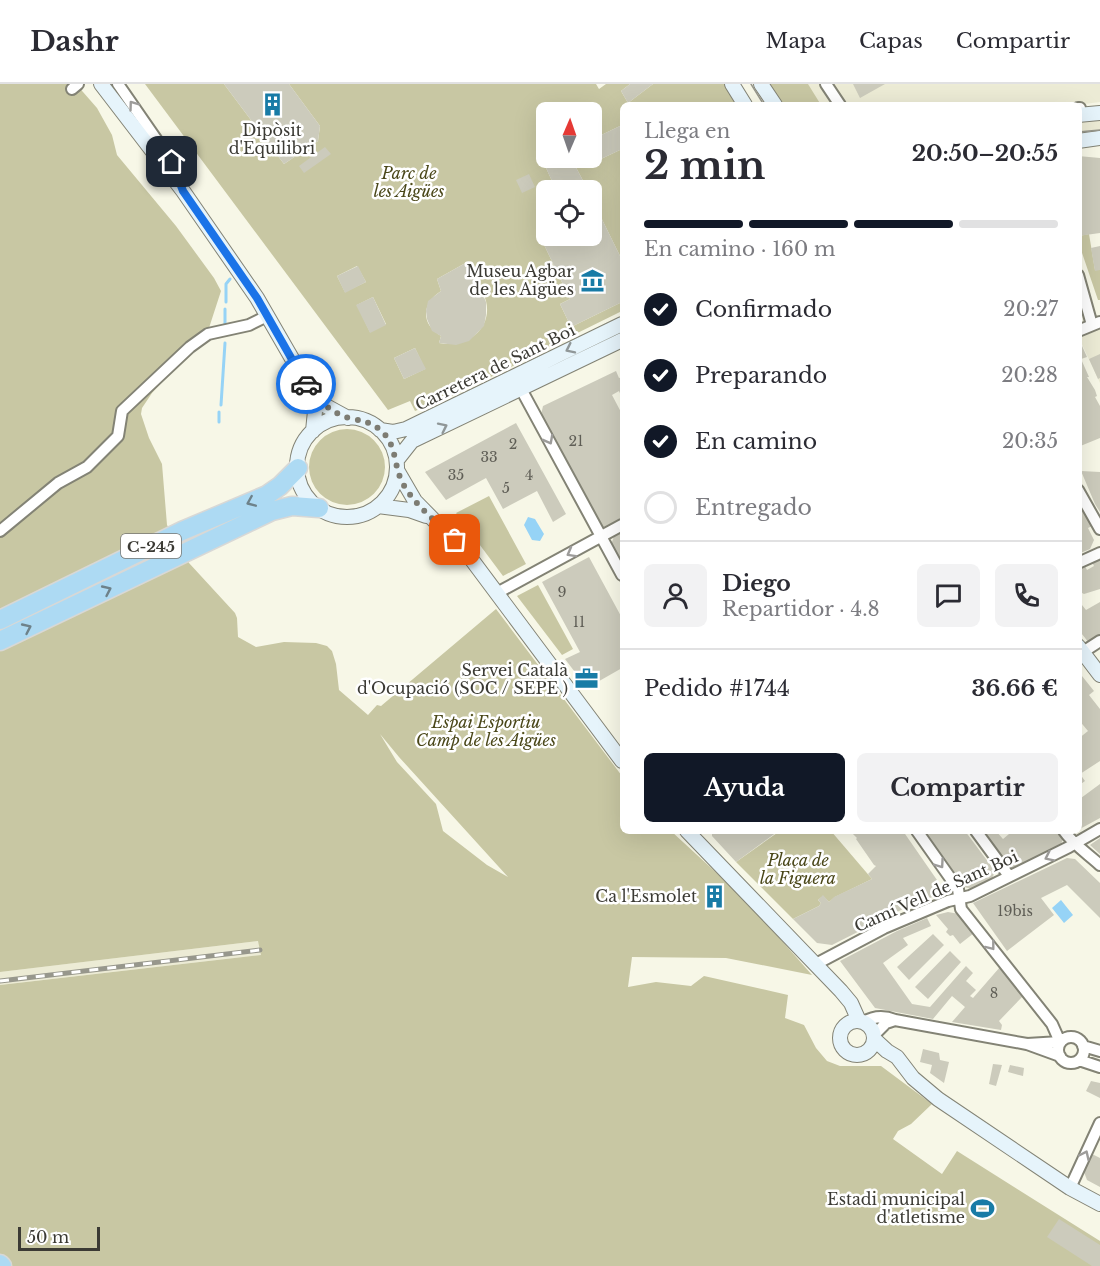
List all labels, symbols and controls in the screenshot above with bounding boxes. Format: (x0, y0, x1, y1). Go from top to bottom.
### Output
text: Dashr (30, 24, 119, 59)
text: Mapa (766, 28, 826, 54)
text: Capas (859, 28, 923, 54)
text: Compartir (956, 28, 1070, 54)
building icon: Dipòsit d'Equilibri (259, 92, 285, 118)
one-way arrow (129, 100, 140, 111)
north arrow (536, 102, 602, 168)
map controls (536, 102, 602, 246)
text: Llega en (644, 119, 730, 143)
place label: Dipòsit d'Equilibri (229, 120, 316, 158)
pin (146, 136, 197, 187)
text: 20:50–20:55 (912, 140, 1058, 167)
text: 2 min (644, 141, 765, 190)
icon: home (155, 145, 188, 178)
park label: Parc de les Aigües (374, 163, 444, 201)
button: locate (536, 180, 602, 246)
text: En camino · 160 m (644, 237, 835, 261)
place label: Museu Agbar de les Aigües (466, 261, 574, 299)
museum icon: Museu Agbar de les Aigües (579, 267, 605, 293)
icon: check (644, 293, 677, 326)
text: Confirmado (695, 296, 832, 323)
text: 20:27 (1003, 297, 1058, 321)
street label: Carretera de Sant Boi (412, 319, 579, 414)
one-way arrow (565, 342, 576, 354)
courier (276, 354, 336, 414)
icon: check (644, 359, 677, 392)
text: Preparando (695, 362, 827, 389)
text: 20:28 (1001, 363, 1058, 387)
icon: car (290, 368, 323, 401)
one-way arrow (436, 422, 447, 434)
icon: check (644, 425, 677, 458)
text: En camino (695, 428, 817, 455)
text: 20:35 (1002, 429, 1058, 453)
house number: 21 (569, 432, 583, 450)
one-way arrow (542, 434, 553, 444)
house number: 2 (509, 435, 517, 453)
house number: 33 (480, 448, 498, 466)
house number: 35 (448, 466, 464, 484)
house number: 4 (525, 466, 533, 484)
house number: 5 (502, 479, 510, 497)
text: Entregado (695, 494, 812, 521)
one-way arrow (246, 495, 257, 507)
pin (429, 514, 480, 565)
icon: bag (438, 523, 471, 556)
road number: C-245 (121, 534, 181, 558)
one-way arrow (567, 546, 577, 557)
button: person (644, 564, 707, 627)
button: chat (917, 564, 980, 627)
button: phone (995, 564, 1058, 627)
text: Diego (722, 570, 791, 597)
house number: 9 (557, 583, 567, 601)
one-way arrow (100, 586, 111, 598)
text: Repartidor · 4.8 (722, 597, 880, 621)
house number: 11 (573, 613, 585, 631)
one-way arrow (21, 624, 32, 636)
place label: Servei Català d'Ocupació (SOC / SEPE ) (357, 660, 568, 698)
office icon: Servei Català d'Ocupació (SOC / SEPE ) (573, 666, 599, 692)
text: Pedido #1744 (644, 675, 790, 702)
text: 36.66 € (971, 675, 1058, 702)
park label: Espai Esportiu Camp de les Aigües (416, 712, 556, 750)
button: Ayuda (644, 753, 845, 822)
button: Compartir (857, 753, 1058, 822)
street label: Camí Vell de Sant Boi (851, 846, 1022, 936)
park label: Plaça de la Figuera (760, 850, 836, 888)
one-way arrow (1044, 850, 1055, 861)
one-way arrow (933, 857, 944, 868)
building icon: Ca l'Esmolet (702, 883, 728, 909)
place label: Ca l'Esmolet (595, 886, 697, 906)
house number: 19bis (997, 902, 1033, 920)
one-way arrow (983, 940, 994, 951)
house number: 8 (990, 984, 998, 1002)
one-way arrow (1077, 1151, 1089, 1162)
place label: Estadi municipal d'atletisme (827, 1189, 965, 1227)
sports icon: Estadi municipal d'atletisme (970, 1195, 996, 1221)
scale bar (18, 1224, 100, 1252)
text: 50 m (27, 1227, 69, 1247)

